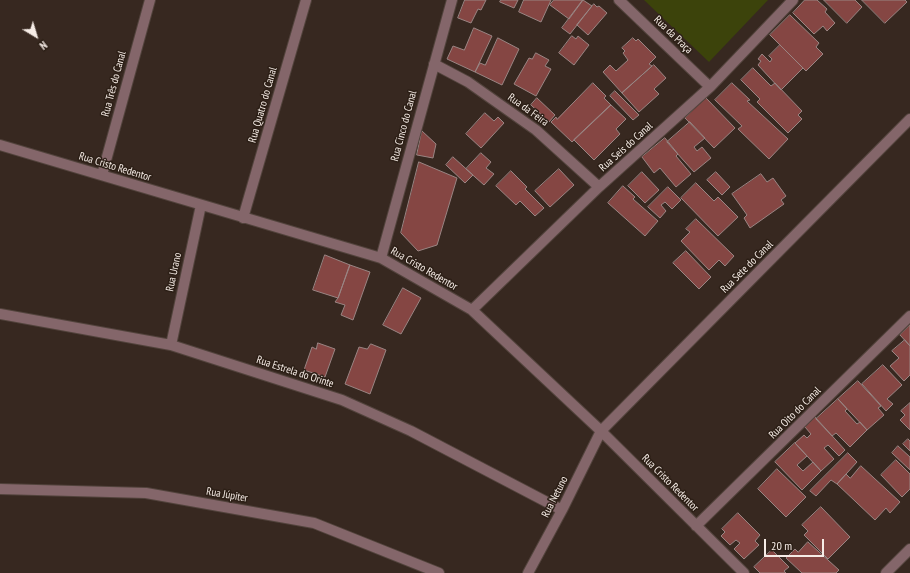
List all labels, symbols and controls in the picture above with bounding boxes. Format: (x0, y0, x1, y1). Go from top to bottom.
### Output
street label: Rua da Praça (651, 13, 695, 57)
north arrow (16, 16, 56, 56)
text: N (37, 38, 50, 53)
street label: Rua Três do Canal (99, 50, 129, 118)
street label: Rua Quatro do Canal (246, 66, 280, 144)
street label: Rua Cinco do Canal (388, 89, 420, 163)
street label: Rua da Feira (505, 91, 551, 129)
street label: Rua Seis do Canal (597, 120, 655, 174)
street label: Rua Cristo Redentor (77, 150, 153, 184)
street label: Rua Sete do Canal (718, 238, 776, 296)
street label: Rua Cristo Redentor (388, 245, 460, 293)
street label: Rua Urano (163, 251, 185, 293)
street label: Rua Estrela do Orinte (255, 353, 335, 391)
street label: Rua Oito do Canal (766, 384, 824, 442)
street label: Rua Cristo Redentor (639, 452, 701, 514)
street label: Rua Netuno (539, 474, 571, 520)
street label: Rua Júpiter (205, 485, 249, 505)
scale bar (766, 531, 826, 557)
text: 20 m (771, 538, 792, 553)

